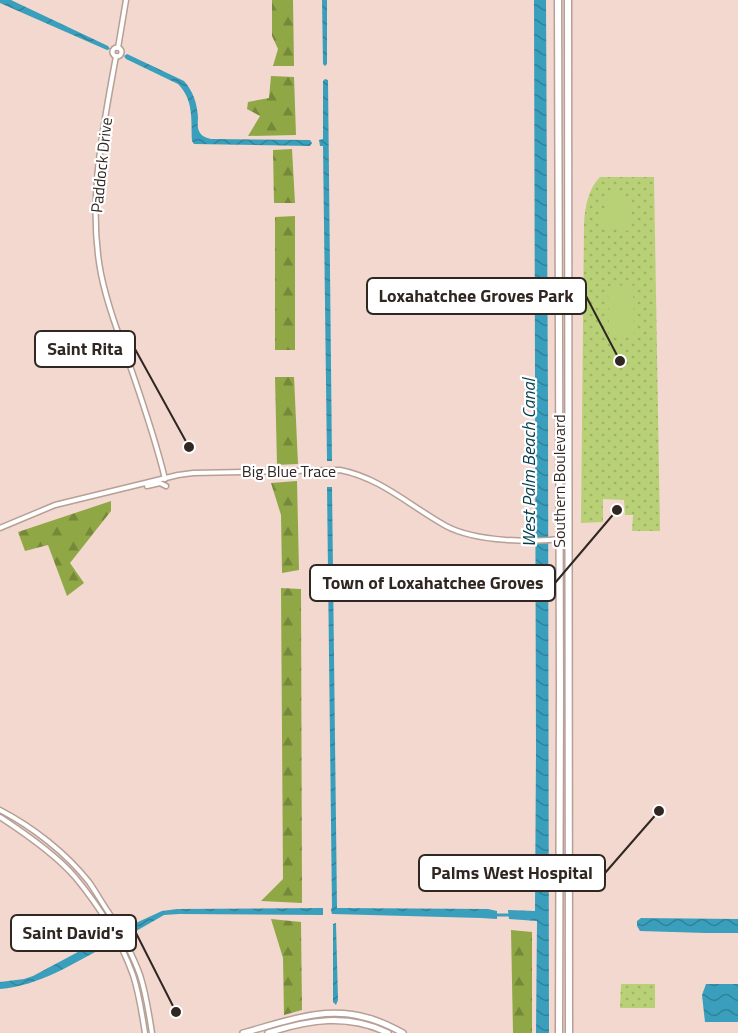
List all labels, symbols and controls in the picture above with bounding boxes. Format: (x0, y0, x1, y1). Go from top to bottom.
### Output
street label: Paddock Drive (84, 116, 118, 214)
callout: Loxahatchee Groves Park (367, 278, 586, 314)
text: Loxahatchee Groves Park (379, 282, 574, 309)
callout: Saint Rita (35, 331, 135, 367)
text: Saint Rita (47, 335, 123, 362)
water label: West Palm Beach Canal (515, 377, 542, 547)
street label: Southern Boulevard (547, 414, 571, 548)
street label: Big Blue Trace (242, 459, 336, 483)
callout: Town of Loxahatchee Groves (310, 565, 555, 601)
text: Town of Loxahatchee Groves (323, 569, 543, 596)
callout: Palms West Hospital (419, 855, 605, 891)
text: Palms West Hospital (431, 859, 593, 886)
callout: Saint David's (11, 915, 136, 951)
text: Saint David's (23, 919, 123, 946)

